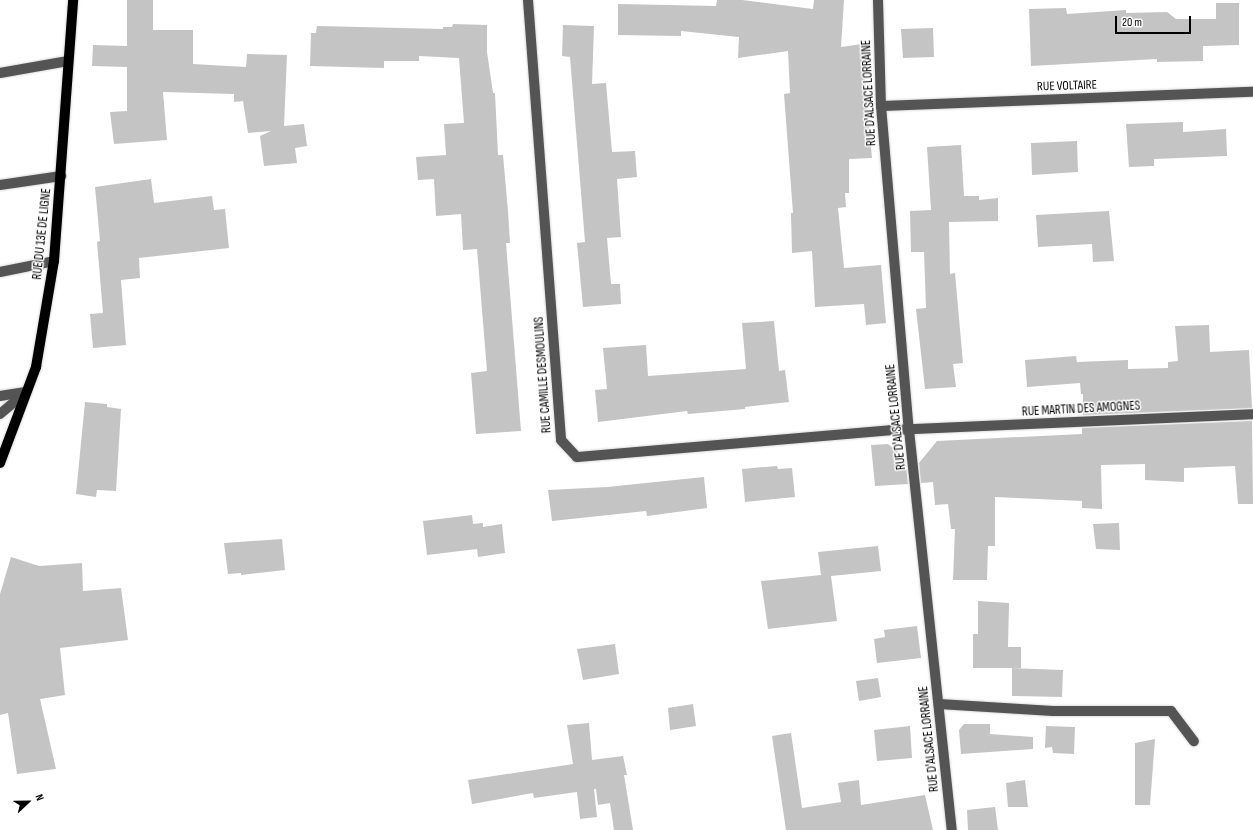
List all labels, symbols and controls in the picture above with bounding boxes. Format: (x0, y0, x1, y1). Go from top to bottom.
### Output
scale bar (1117, 8, 1193, 34)
text: 20 m (1122, 15, 1142, 30)
street label: RUE D'ALSACE LORRAINE (858, 39, 880, 147)
street label: RUE VOLTAIRE (1037, 77, 1097, 95)
street label: RUE DU 13E DE LIGNE (29, 188, 55, 280)
street label: RUE CAMILLE DESMOULINS (531, 316, 555, 434)
street label: RUE D'ALSACE LORRAINE (883, 363, 909, 471)
street label: RUE MARTIN DES AMOGNES (1021, 398, 1141, 420)
street label: RUE D'ALSACE LORRAINE (916, 685, 942, 793)
north arrow (8, 782, 48, 822)
text: N (32, 792, 47, 802)

